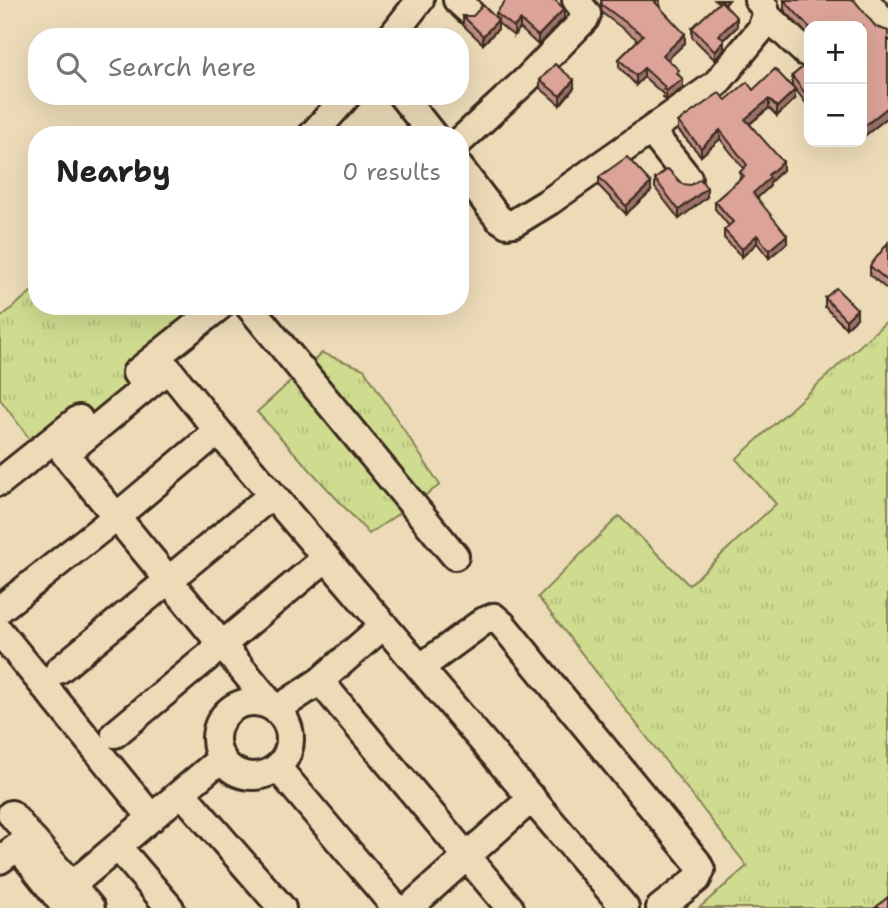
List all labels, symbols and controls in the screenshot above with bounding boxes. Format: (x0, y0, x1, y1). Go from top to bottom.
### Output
map controls (804, 21, 867, 147)
button: + (804, 21, 867, 84)
search box (28, 28, 469, 105)
icon: search (52, 48, 90, 86)
text: Search here (108, 49, 257, 84)
button: − (804, 84, 867, 147)
text: Nearby (56, 151, 171, 192)
text: 0 results (342, 157, 441, 187)

